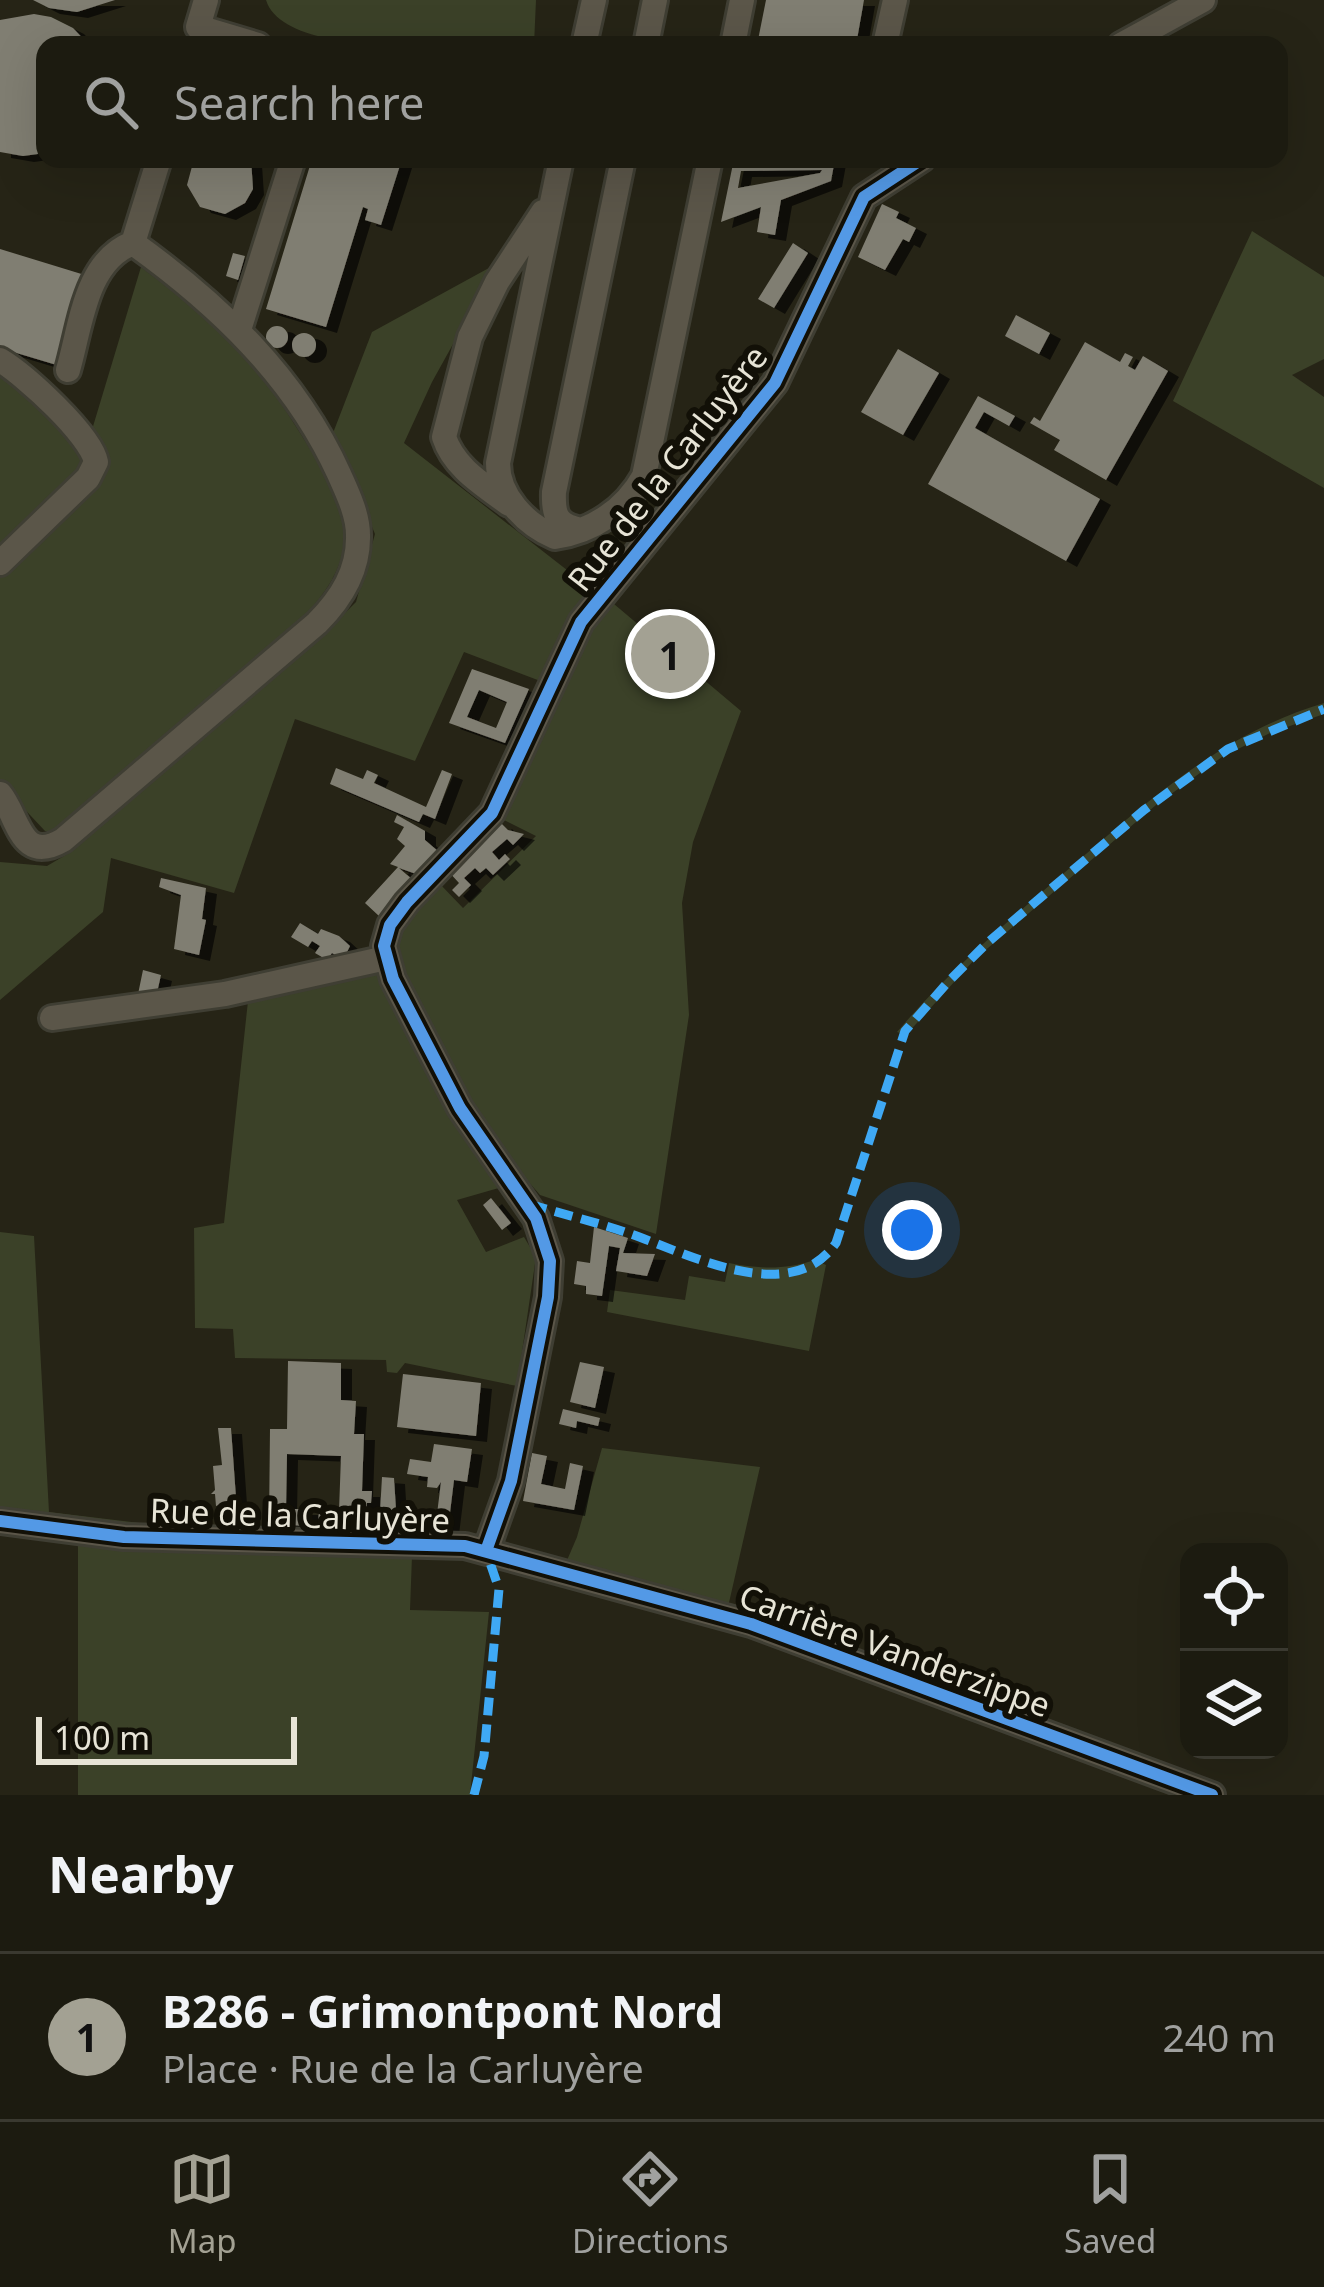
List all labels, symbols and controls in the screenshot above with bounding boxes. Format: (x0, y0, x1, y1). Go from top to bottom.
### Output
search box (36, 36, 1288, 168)
icon: search (78, 69, 144, 135)
text: Search here (174, 72, 424, 133)
street label: Rue de la Carluyère (557, 336, 777, 600)
pin: 1 (631, 609, 709, 699)
your location (882, 1200, 942, 1260)
street label: Rue de la Carluyère (149, 1487, 451, 1543)
map controls (1180, 1543, 1288, 1759)
button: locate (1180, 1543, 1288, 1651)
street label: Carrière Vanderzippe (733, 1573, 1057, 1727)
button: layers (1180, 1651, 1288, 1759)
scale bar (36, 1711, 297, 1764)
text: 100 m (54, 1715, 150, 1760)
text: Nearby (48, 1838, 234, 1908)
text: B286 - Grimontpont Nord (162, 1980, 723, 2041)
text: 1 (76, 2010, 98, 2063)
text: 240 m (1162, 2010, 1276, 2063)
text: Place · Rue de la Carluyère (162, 2041, 644, 2094)
tab: Map (168, 2146, 236, 2263)
tab: Directions (572, 2146, 729, 2263)
tab: Saved (1064, 2146, 1156, 2263)

